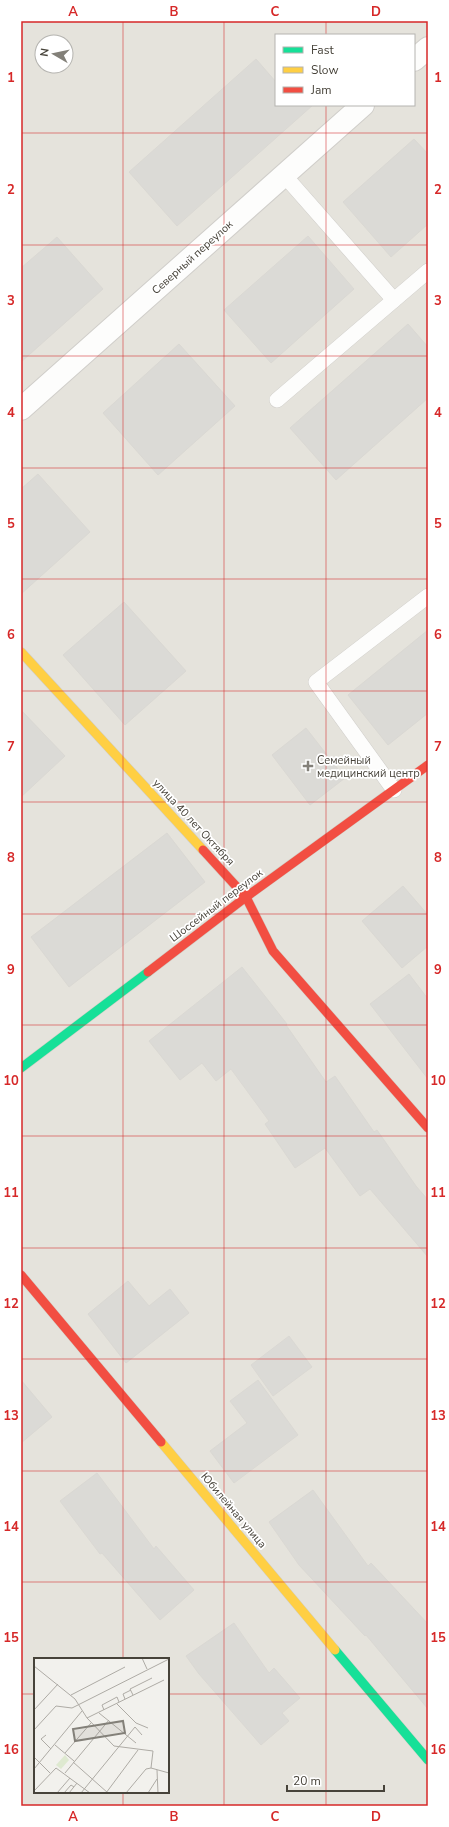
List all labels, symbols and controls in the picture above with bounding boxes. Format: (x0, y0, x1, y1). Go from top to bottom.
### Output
text: A (68, 3, 78, 21)
text: B (170, 3, 179, 21)
text: C (271, 3, 280, 21)
text: D (371, 3, 381, 21)
north arrow (34, 34, 74, 74)
legend (275, 34, 415, 106)
text: Fast (311, 42, 334, 58)
text: N (37, 47, 53, 58)
text: Slow (311, 62, 339, 78)
text: 1 (7, 69, 15, 87)
text: 1 (434, 69, 442, 87)
text: Jam (310, 82, 332, 98)
text: 2 (7, 181, 15, 199)
text: 2 (434, 181, 442, 199)
street label: Северный переулок (149, 217, 236, 298)
text: 3 (7, 292, 15, 310)
text: 3 (434, 292, 442, 310)
text: 4 (7, 404, 15, 422)
text: 4 (434, 404, 442, 422)
text: 5 (7, 515, 15, 533)
text: 5 (434, 515, 442, 533)
text: 6 (7, 626, 15, 644)
text: 6 (434, 626, 442, 644)
text: 7 (7, 738, 15, 756)
text: 7 (434, 738, 442, 756)
place label: Семейный медицинский центр (317, 753, 420, 781)
marker: Семейный медицинский центр (302, 760, 314, 772)
street label: улица 40 лет Октября (150, 776, 238, 869)
text: 8 (7, 849, 15, 867)
text: 8 (434, 849, 442, 867)
street label: Шоссейный переулок (167, 865, 266, 945)
text: 9 (7, 961, 15, 979)
text: 9 (434, 961, 442, 979)
text: 10 (3, 1072, 19, 1090)
text: 10 (430, 1072, 446, 1090)
text: 11 (3, 1184, 19, 1202)
text: 11 (430, 1184, 446, 1202)
text: 12 (3, 1295, 19, 1313)
text: 12 (430, 1295, 446, 1313)
text: 13 (3, 1407, 19, 1425)
text: 13 (430, 1407, 446, 1425)
street label: Юбилейная улица (198, 1469, 270, 1551)
text: 14 (3, 1518, 19, 1536)
text: 14 (430, 1518, 446, 1536)
text: 15 (3, 1629, 19, 1647)
text: 15 (430, 1629, 446, 1647)
inset map (34, 1658, 169, 1793)
text: 16 (3, 1741, 19, 1759)
text: 16 (430, 1741, 446, 1759)
scale bar (287, 1767, 384, 1793)
text: 20 m (293, 1773, 321, 1789)
text: A (68, 1808, 78, 1826)
text: B (170, 1808, 179, 1826)
text: C (271, 1808, 280, 1826)
text: D (371, 1808, 381, 1826)

